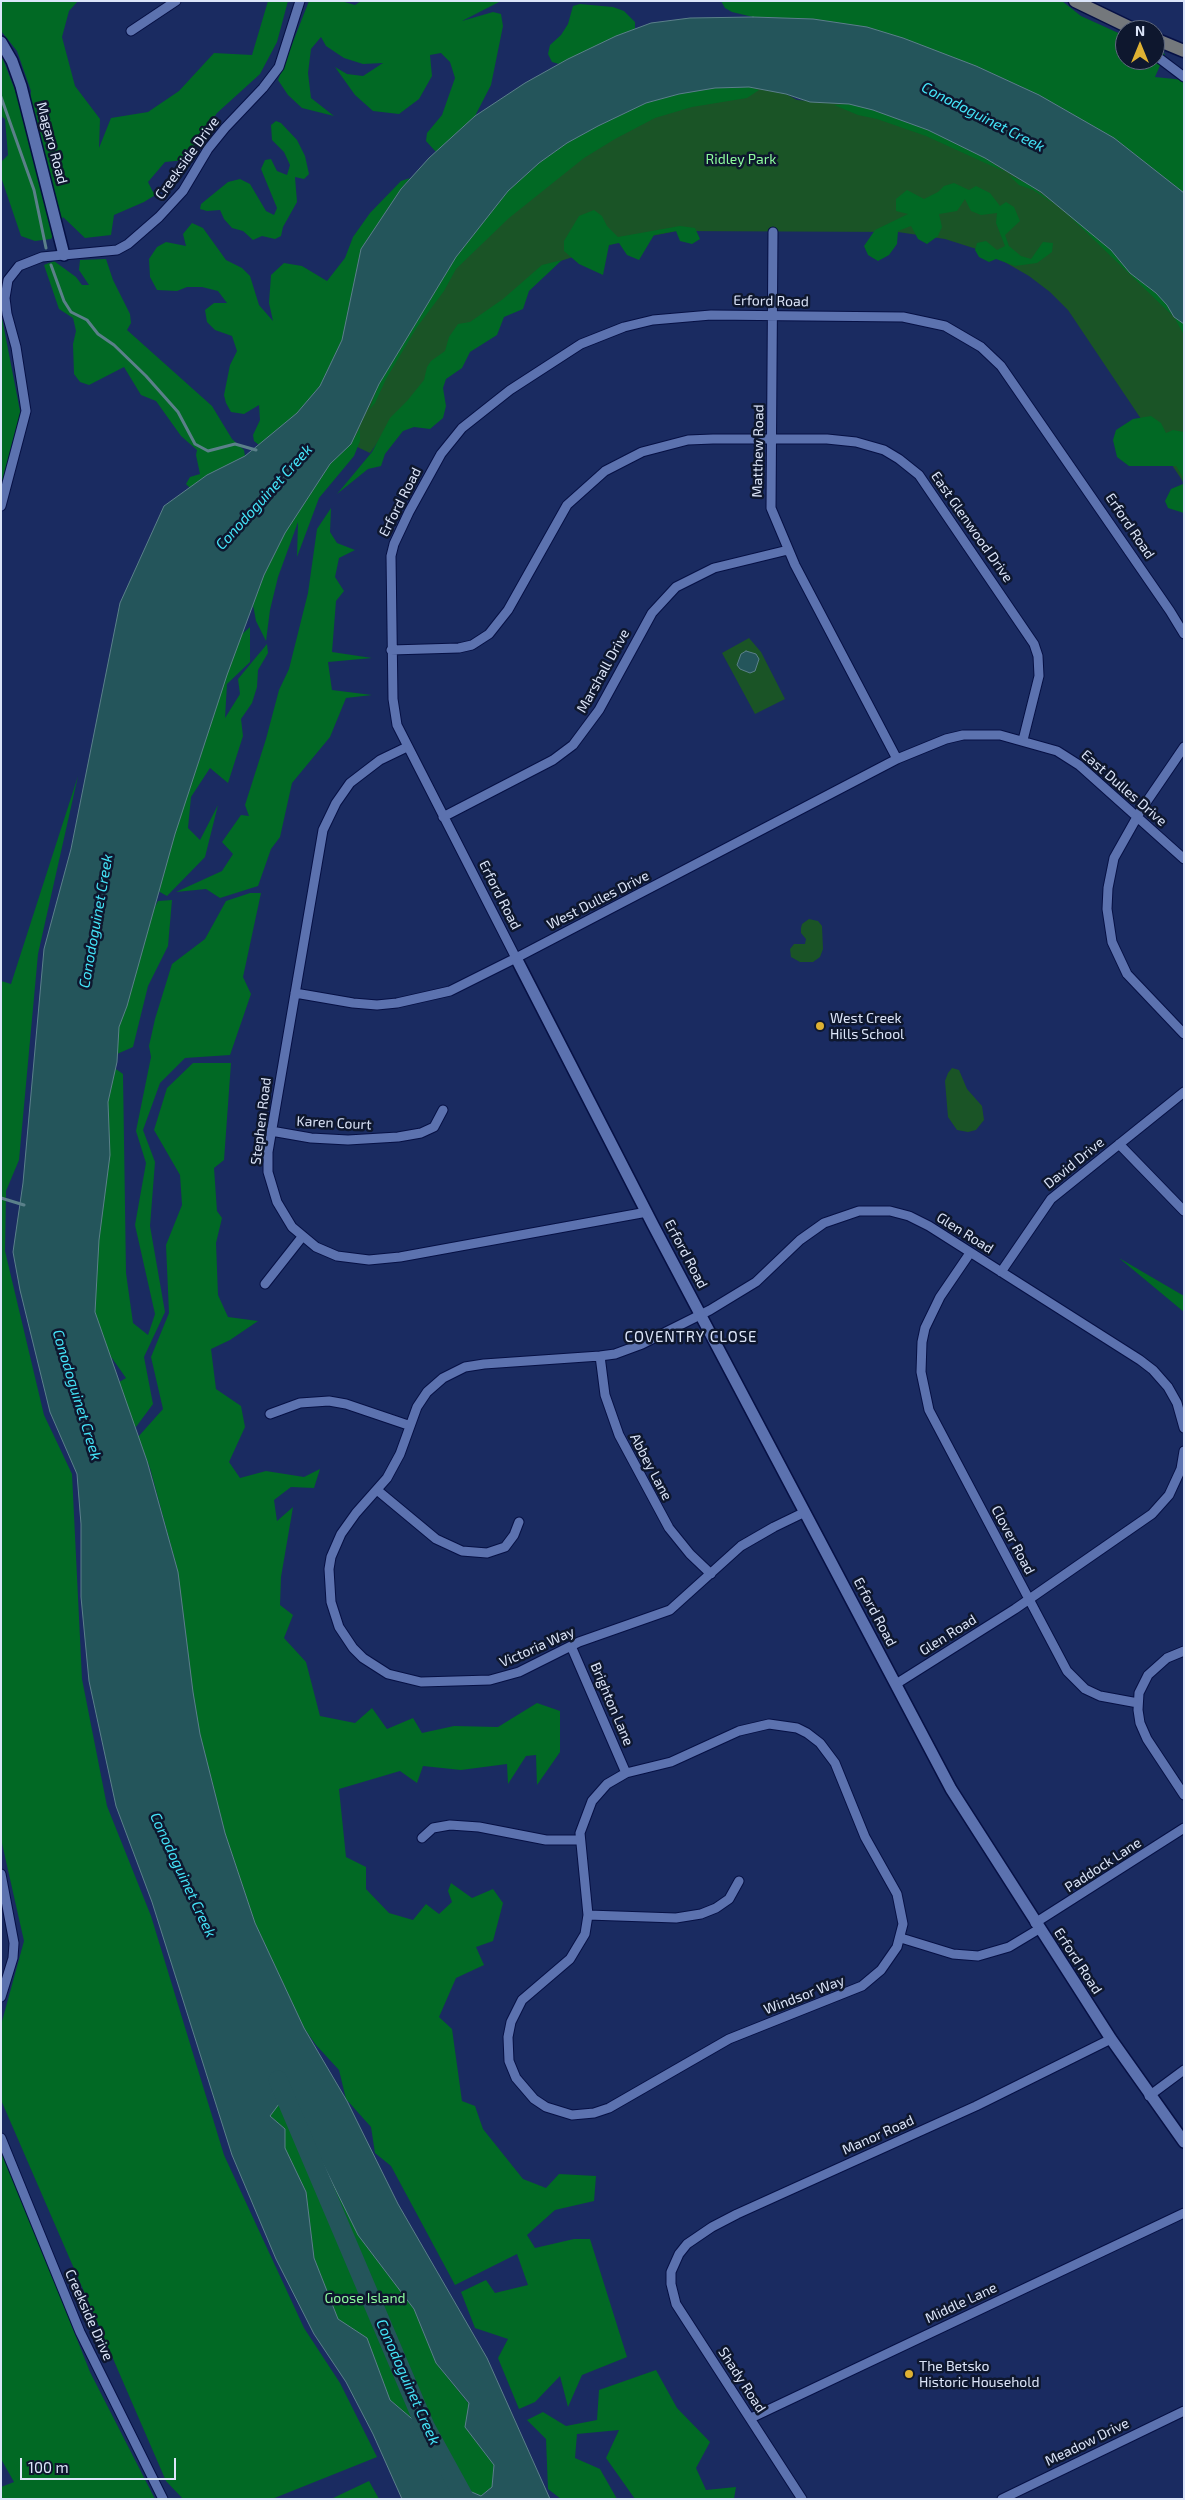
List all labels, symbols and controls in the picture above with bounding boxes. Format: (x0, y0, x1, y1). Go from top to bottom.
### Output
north arrow (1115, 20, 1165, 70)
text: N (1135, 22, 1145, 39)
water label: Conodoguinet Creek (918, 78, 1048, 156)
street label: Magaro Road (33, 100, 71, 186)
street label: Creekside Drive (151, 113, 223, 203)
park label: Ridley Park (706, 151, 776, 167)
street label: Erford Road (733, 292, 809, 310)
street label: Matthew Road (749, 404, 767, 498)
water label: Conodoguinet Creek (212, 441, 316, 553)
street label: Erford Road (375, 465, 425, 539)
street label: East Glenwood Drive (927, 468, 1017, 586)
street label: Erford Road (1102, 490, 1158, 562)
street label: Marshall Drive (573, 626, 633, 716)
street label: East Dulles Drive (1078, 746, 1170, 830)
water label: Conodoguinet Creek (75, 853, 117, 989)
street label: Erford Road (475, 858, 525, 932)
street label: West Dulles Drive (544, 867, 652, 933)
place label: West Creek Hills School (830, 1010, 904, 1042)
marker: West Creek Hills School (814, 1020, 826, 1032)
street label: Stephen Road (247, 1076, 275, 1166)
street label: Karen Court (296, 1113, 372, 1133)
street label: David Drive (1041, 1134, 1107, 1192)
street label: Glen Road (933, 1209, 997, 1257)
street label: Erford Road (661, 1217, 711, 1291)
water label: Conodoguinet Creek (49, 1327, 105, 1463)
district label: COVENTRY CLOSE (623, 1328, 759, 1346)
street label: Abbey Lane (626, 1431, 676, 1503)
street label: Clover Road (988, 1503, 1038, 1577)
street label: Erford Road (850, 1575, 900, 1649)
street label: Glen Road (916, 1611, 980, 1659)
street label: Victoria Way (497, 1623, 577, 1671)
street label: Brighton Lane (587, 1660, 637, 1748)
water label: Conodoguinet Creek (146, 1810, 220, 1940)
street label: Paddock Lane (1062, 1834, 1144, 1896)
street label: Erford Road (1050, 1925, 1106, 1997)
street label: Windsor Way (761, 1972, 847, 2018)
street label: Manor Road (839, 2112, 917, 2158)
street label: Creekside Drive (61, 2267, 117, 2363)
street label: Middle Lane (923, 2279, 999, 2327)
park label: Goose Island (324, 2290, 406, 2306)
water label: Conodoguinet Creek (372, 2316, 444, 2448)
street label: Shady Road (715, 2344, 769, 2416)
place label: The Betsko Historic Household (919, 2358, 1039, 2390)
marker: The Betsko Historic Household (903, 2368, 915, 2380)
street label: Meadow Drive (1042, 2414, 1132, 2470)
scale bar (22, 2448, 179, 2480)
text: 100 m (28, 2458, 69, 2476)

